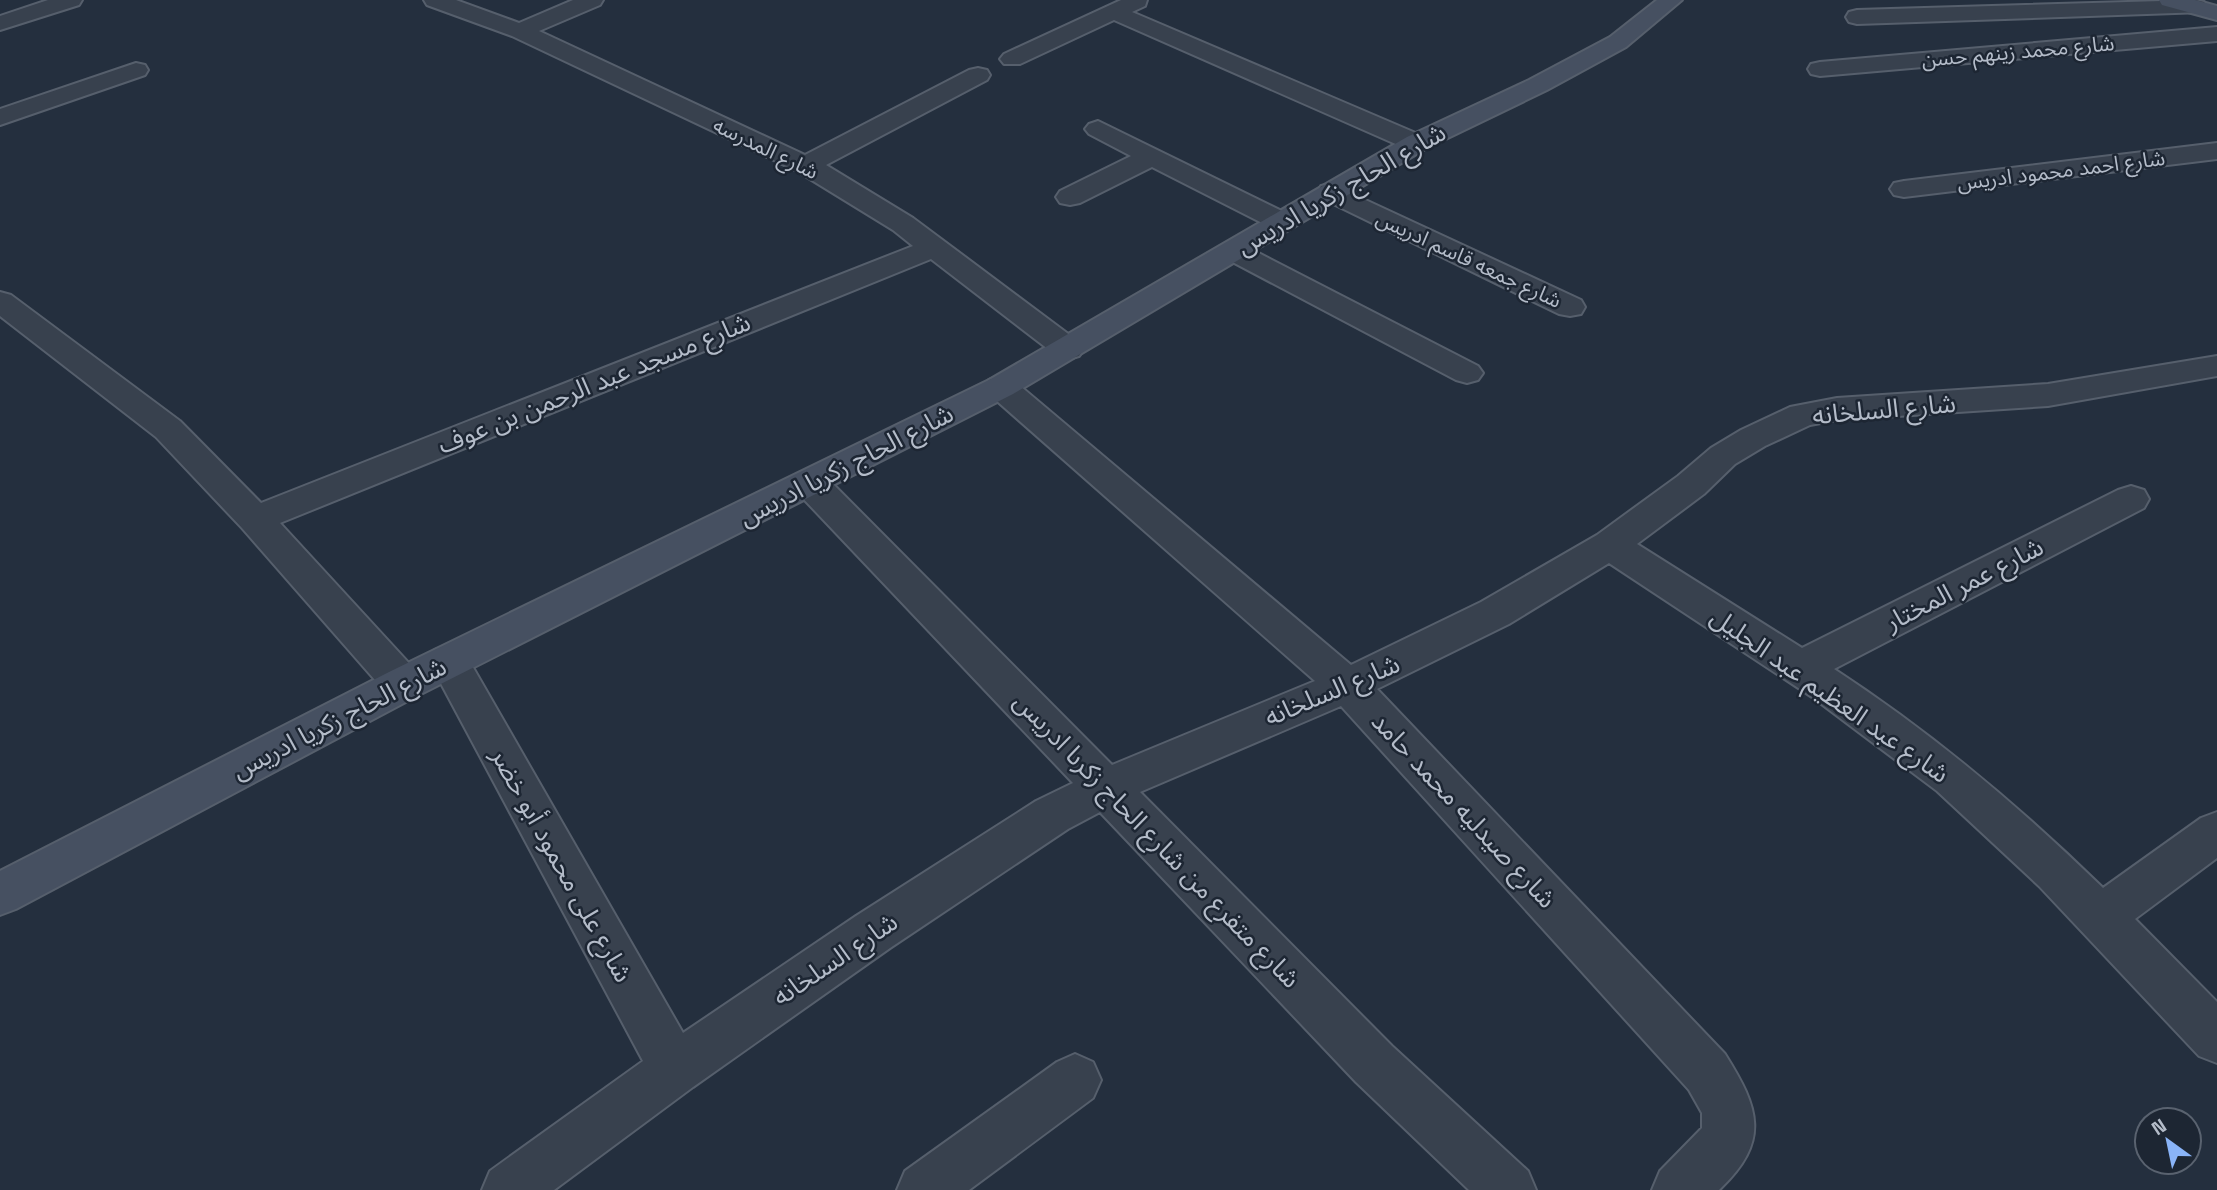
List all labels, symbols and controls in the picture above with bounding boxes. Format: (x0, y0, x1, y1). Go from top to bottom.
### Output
street label: شارع محمد زينهم حسن (1920, 29, 2116, 75)
street label: شارع المدرسه (708, 111, 823, 187)
street label: شارع الحاج زكريا ادريس (1230, 115, 1453, 265)
street label: شارع احمد محمود ادريس (1955, 144, 2167, 198)
street label: شارع جمعه قاسم ادريس (1371, 204, 1566, 316)
street label: شارع مسجد عبد الرحمن بن عوف (433, 305, 756, 463)
street label: شارع السلخانه (1811, 386, 1957, 434)
street label: شارع الحاج زكريا ادريس (733, 396, 960, 536)
street label: شارع عمر المختار (1878, 529, 2050, 641)
street label: شارع عبد العظيم عبد الجليل (1702, 600, 1956, 793)
street label: شارع السلخانه (1259, 646, 1406, 736)
street label: شارع الحاج زكريا ادريس (226, 649, 453, 789)
street label: شارع متفرع من شارع الحاج زكرىا ادريس (1005, 685, 1308, 997)
street label: شارع صيدليه محمد حامد (1363, 705, 1564, 917)
street label: شارع على محمود أبو خضر (481, 741, 641, 989)
street label: شارع السلخانه (766, 905, 905, 1015)
north arrow (2133, 1106, 2203, 1176)
text: N (2147, 1113, 2171, 1141)

